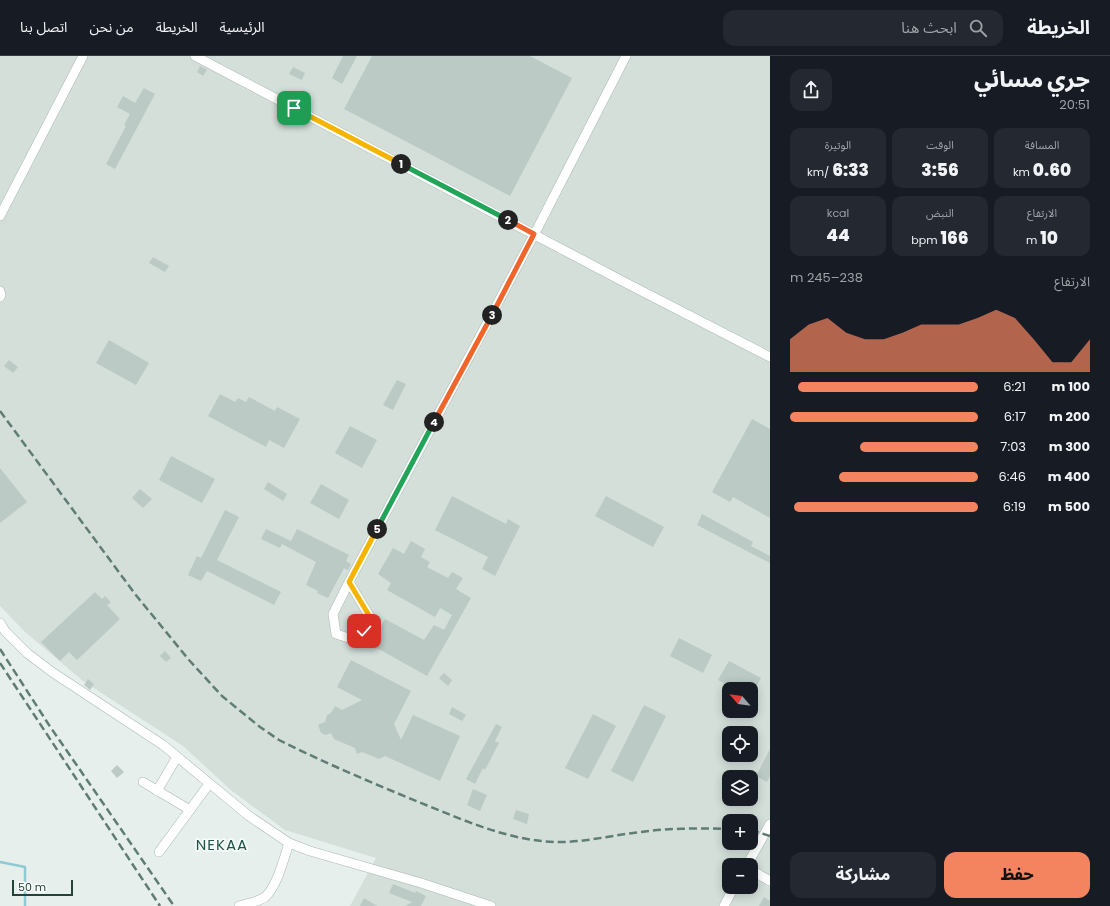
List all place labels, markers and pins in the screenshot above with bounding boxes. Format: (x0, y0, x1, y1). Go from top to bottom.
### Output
pin (277, 91, 311, 125)
pin: 1 (391, 154, 411, 174)
pin: 2 (498, 210, 518, 230)
pin: 3 (482, 305, 502, 325)
pin: 4 (424, 412, 444, 432)
pin: 5 (367, 519, 387, 539)
pin (347, 614, 381, 648)

